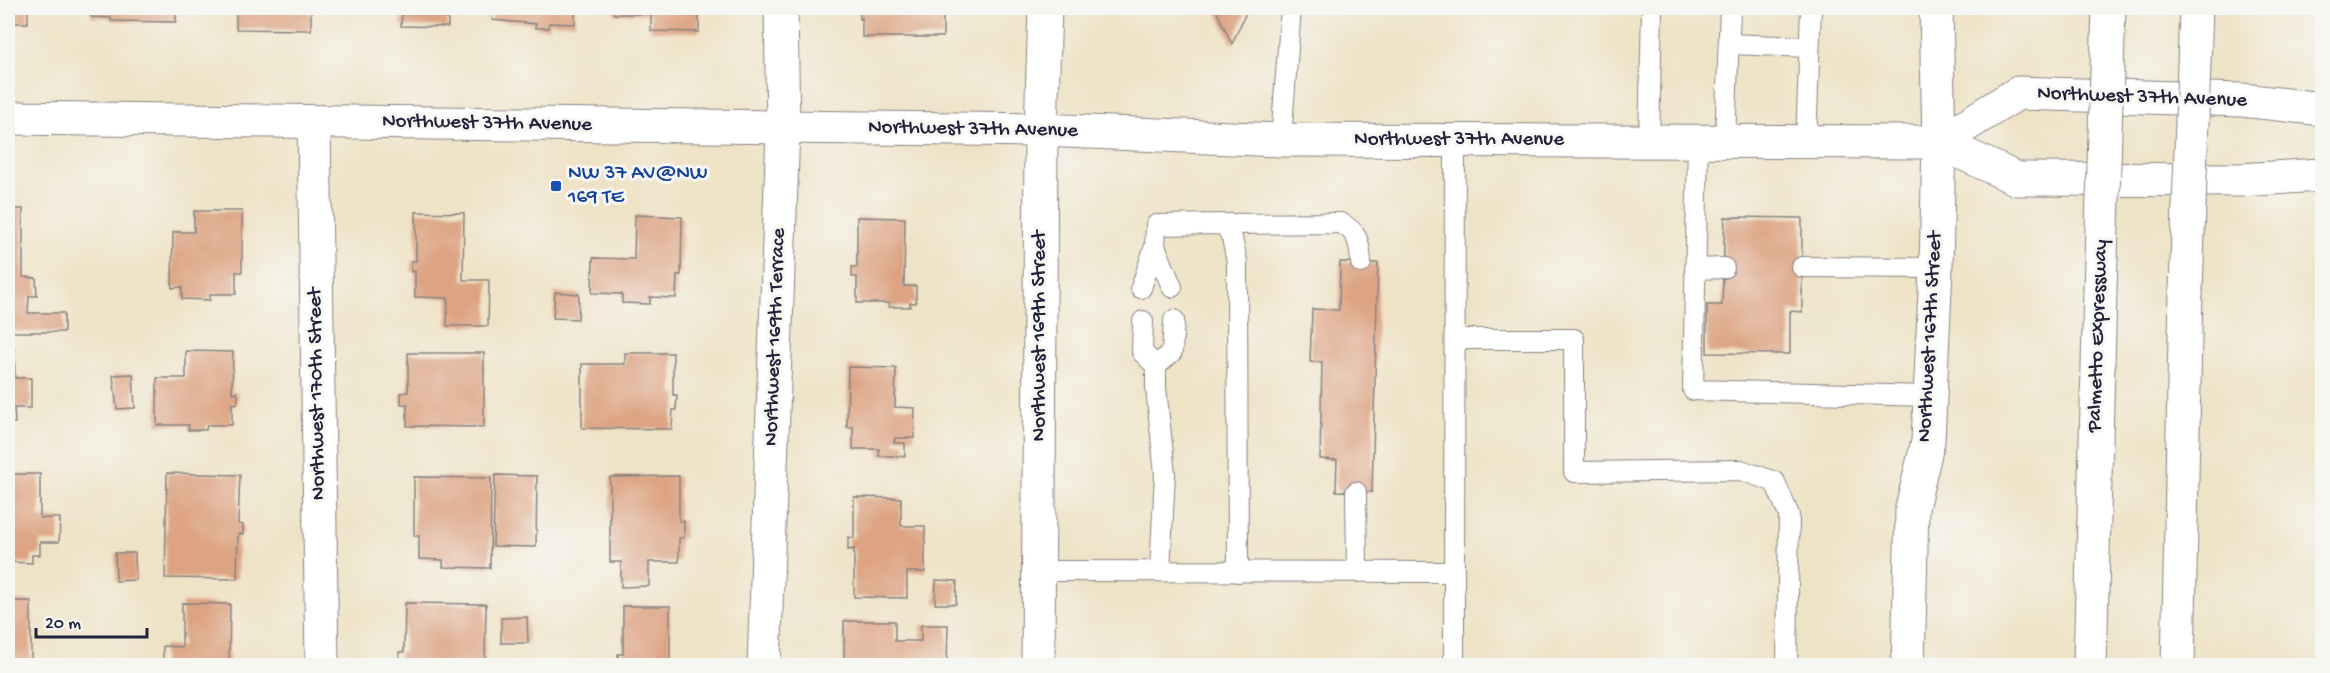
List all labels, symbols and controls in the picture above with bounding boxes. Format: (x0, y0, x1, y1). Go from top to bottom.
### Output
street label: Northwest 37th Avenue (2037, 82, 2249, 114)
street label: Northwest 37th Avenue (382, 110, 593, 138)
street label: Northwest 37th Avenue (868, 116, 1079, 144)
street label: Northwest 37th Avenue (1354, 128, 1565, 153)
place label: NW 37 AV@NW 169 TE (567, 162, 708, 211)
marker: NW 37 AV@NW 169 TE (549, 179, 563, 193)
street label: Northwest 169th Terrace (760, 226, 792, 446)
street label: Northwest 169th Street (1028, 228, 1053, 441)
street label: Northwest 167th Street (1913, 228, 1949, 443)
street label: Palmetto Expressway (2083, 239, 2115, 434)
street label: Northwest 170th Street (304, 285, 332, 500)
scale bar (36, 601, 147, 639)
text: 20 m (45, 614, 81, 635)

